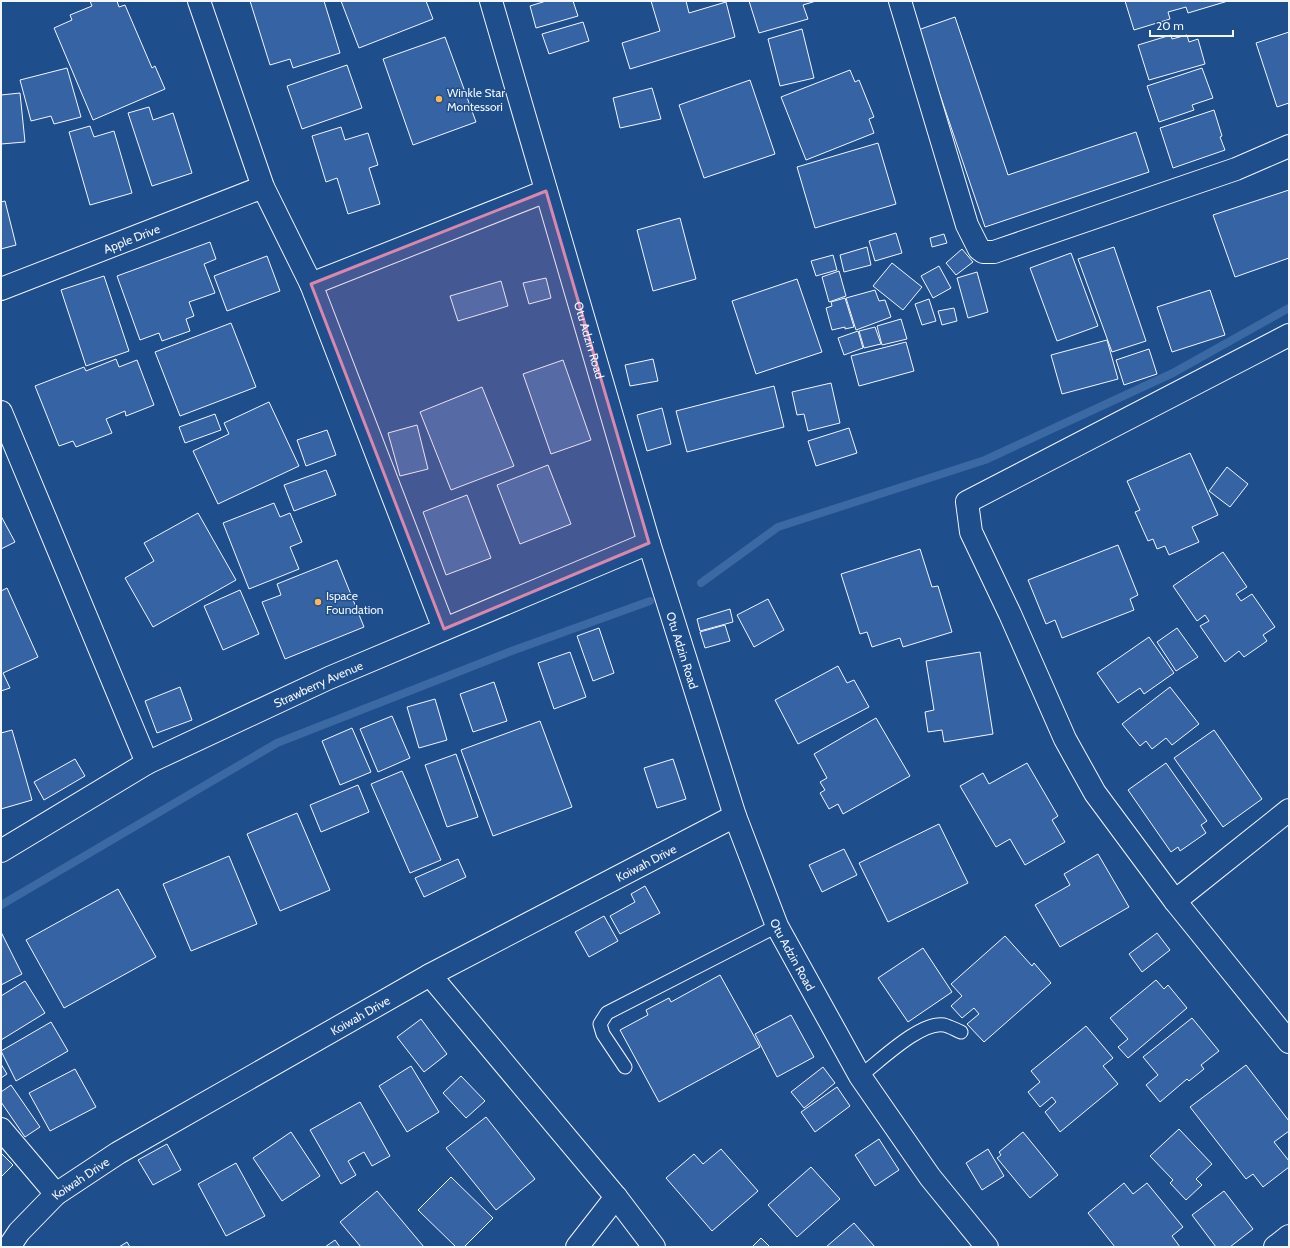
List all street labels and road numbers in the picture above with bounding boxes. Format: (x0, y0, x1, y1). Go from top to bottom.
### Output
street label: Apple Drive (101, 220, 162, 256)
street label: Otu Adzin Road (571, 299, 608, 380)
street label: Otu Adzin Road (664, 610, 702, 691)
street label: Strawberry Avenue (271, 657, 365, 710)
street label: Koiwah Drive (613, 841, 679, 884)
street label: Otu Adzin Road (767, 916, 819, 993)
street label: Koiwah Drive (328, 992, 392, 1038)
street label: Koiwah Drive (48, 1154, 112, 1202)

